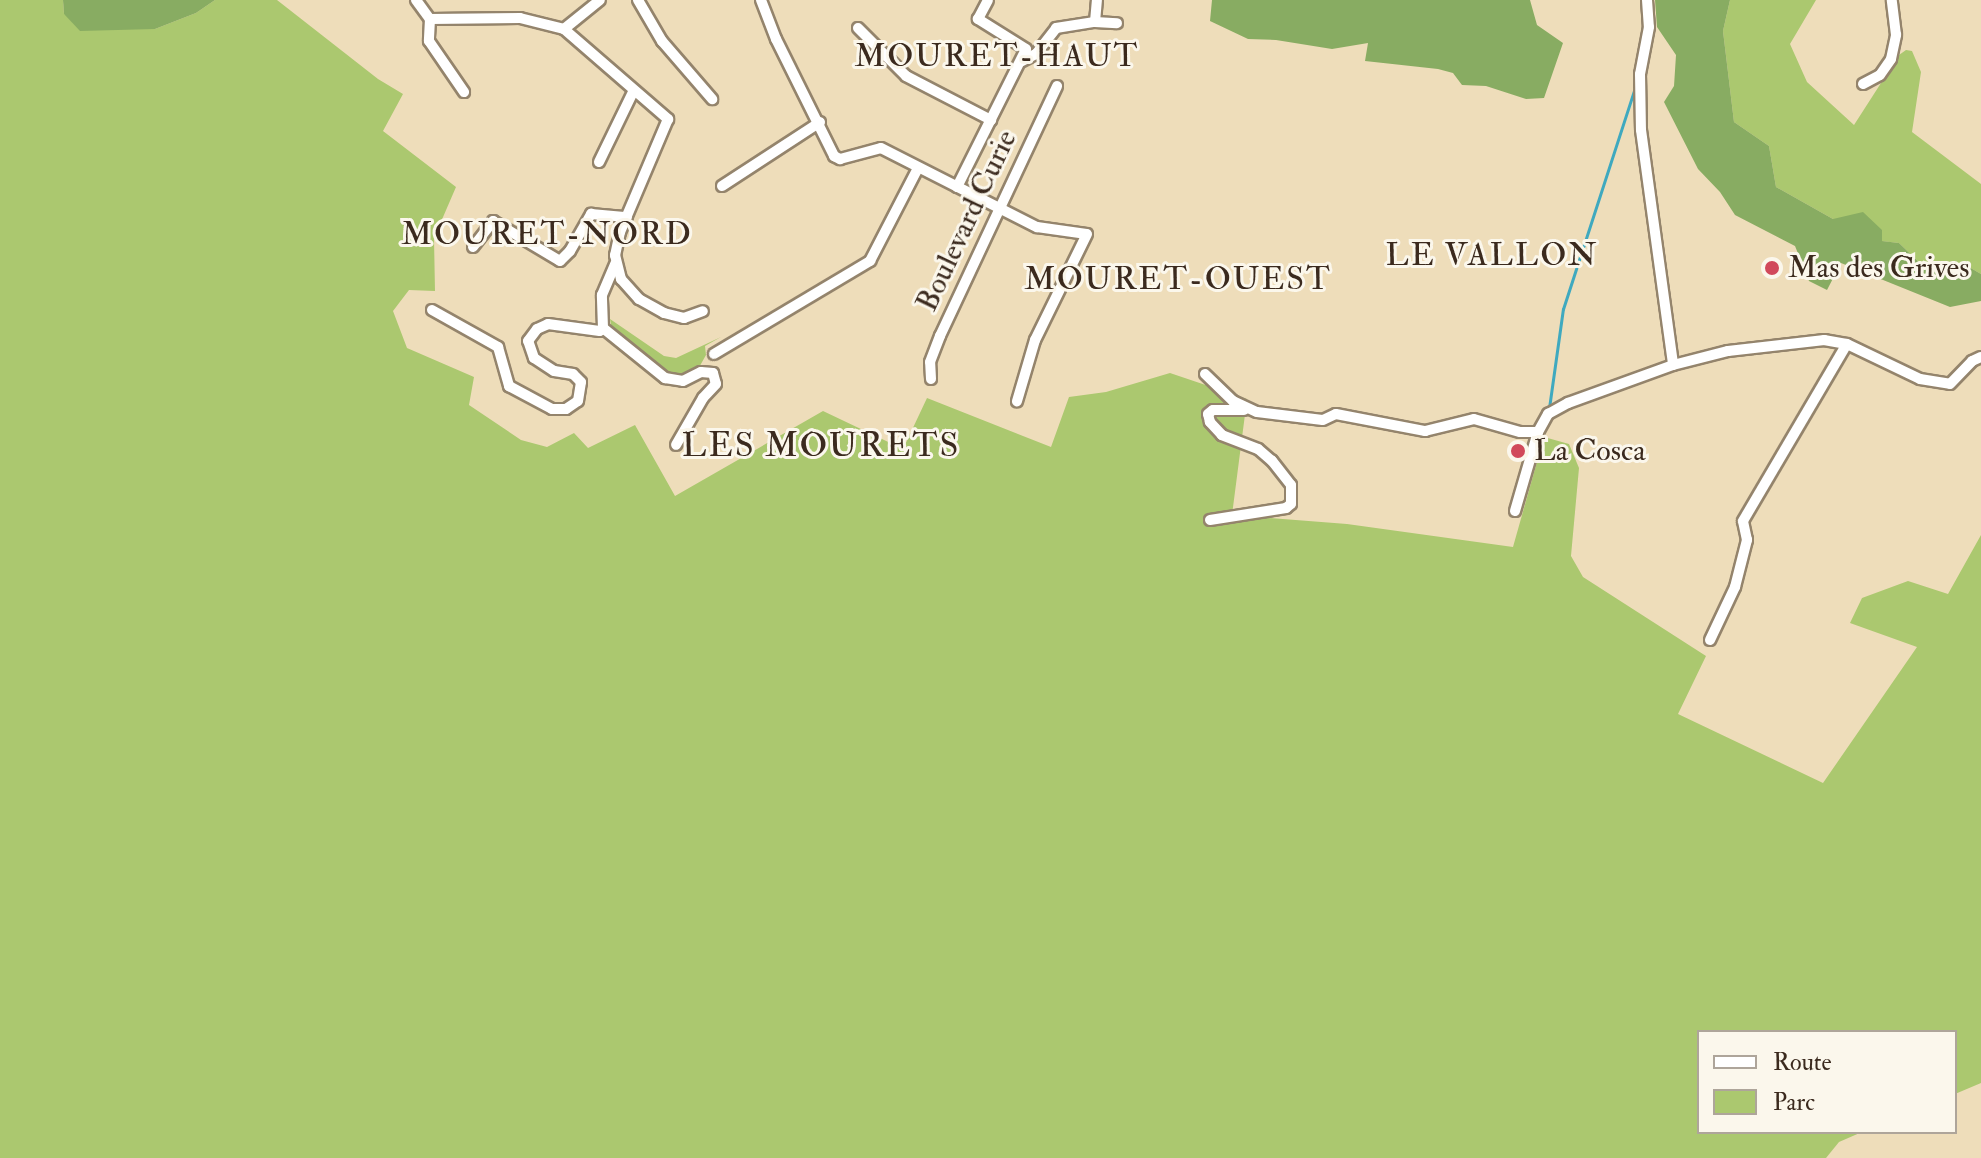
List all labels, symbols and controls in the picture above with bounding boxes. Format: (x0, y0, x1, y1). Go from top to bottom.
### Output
district label: MOURET-HAUT (855, 37, 1139, 75)
street label: Boulevard Curie (909, 125, 1025, 317)
district label: MOURET-NORD (401, 215, 693, 253)
district label: LE VALLON (1386, 236, 1598, 274)
place label: Mas des Grives (1788, 250, 1969, 286)
marker: Mas des Grives (1763, 259, 1781, 277)
district label: MOURET-OUEST (1024, 260, 1332, 298)
district label: LES MOURETS (682, 426, 960, 466)
place label: La Cosca (1534, 433, 1646, 469)
marker: La Cosca (1509, 442, 1527, 460)
legend (1697, 1030, 1957, 1134)
text: Route (1773, 1047, 1832, 1078)
text: Parc (1773, 1087, 1815, 1118)

